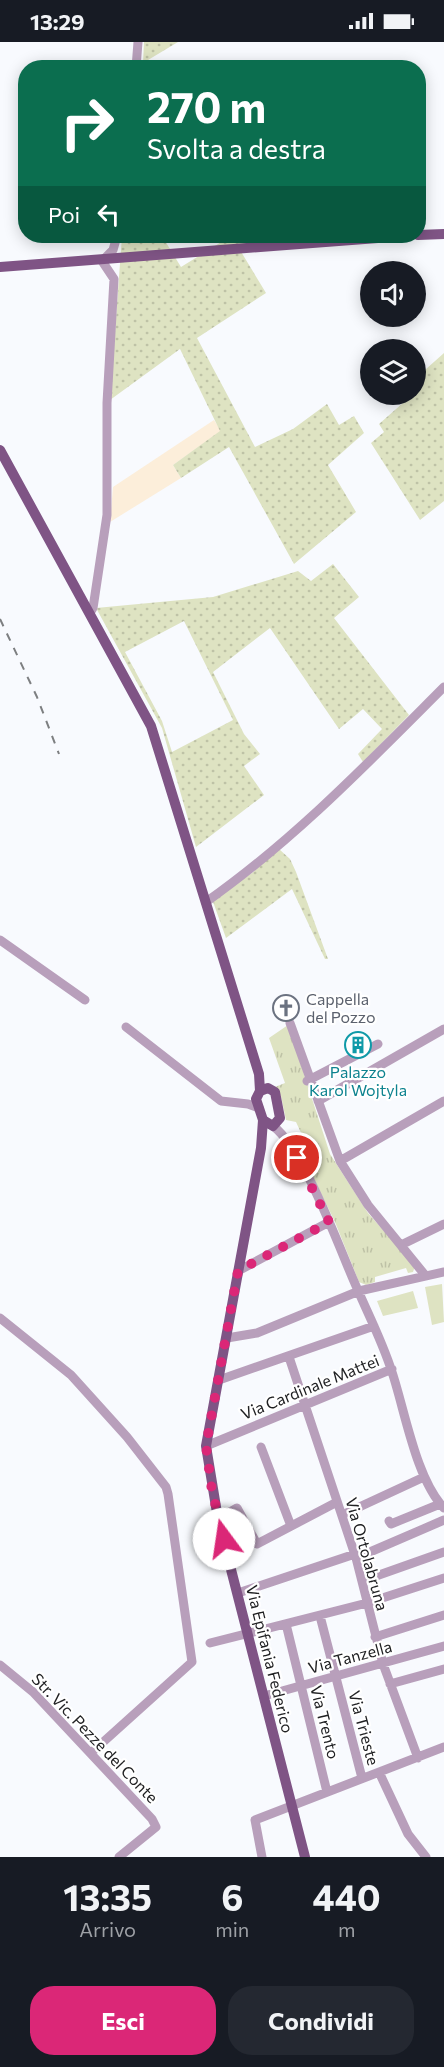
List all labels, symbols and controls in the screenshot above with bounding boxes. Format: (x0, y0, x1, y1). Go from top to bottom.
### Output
text: 13:29 (30, 8, 85, 35)
text: 270 m (147, 80, 266, 132)
icon: right (48, 84, 126, 162)
text: Svolta a destra (147, 132, 326, 165)
icon: left (92, 198, 125, 231)
text: Poi (48, 201, 80, 228)
map controls (360, 261, 426, 405)
button: sound (360, 261, 426, 327)
button: layers (360, 339, 426, 405)
place label: Cappella del Pozzo (306, 989, 376, 1026)
church icon: Cappella del Pozzo (271, 993, 301, 1023)
building icon: Palazzo Karol Wojtyla (343, 1030, 373, 1060)
place label: Palazzo Karol Wojtyla (309, 1062, 407, 1099)
pin (271, 1132, 322, 1183)
icon: arrive (280, 1141, 313, 1174)
street label: Via Cardinale Mattei (238, 1350, 382, 1423)
street label: Via Ortolabruna (342, 1495, 393, 1613)
position arrow (192, 1507, 256, 1571)
street label: Via Epifania Federico (243, 1583, 298, 1735)
street label: Via Tanzella (306, 1636, 394, 1677)
street label: Str. Vic. Pezze del Conte (28, 1669, 162, 1806)
street label: Via Trento (307, 1683, 344, 1761)
street label: Via Trieste (345, 1688, 384, 1767)
text: 13:35 (63, 1874, 152, 1918)
text: 6 (221, 1874, 243, 1918)
text: 440 (313, 1874, 381, 1918)
text: Arrivo (79, 1917, 136, 1941)
text: min (215, 1917, 249, 1941)
text: m (338, 1917, 355, 1941)
button: Esci (30, 1986, 216, 2055)
button: Condividi (228, 1986, 414, 2055)

